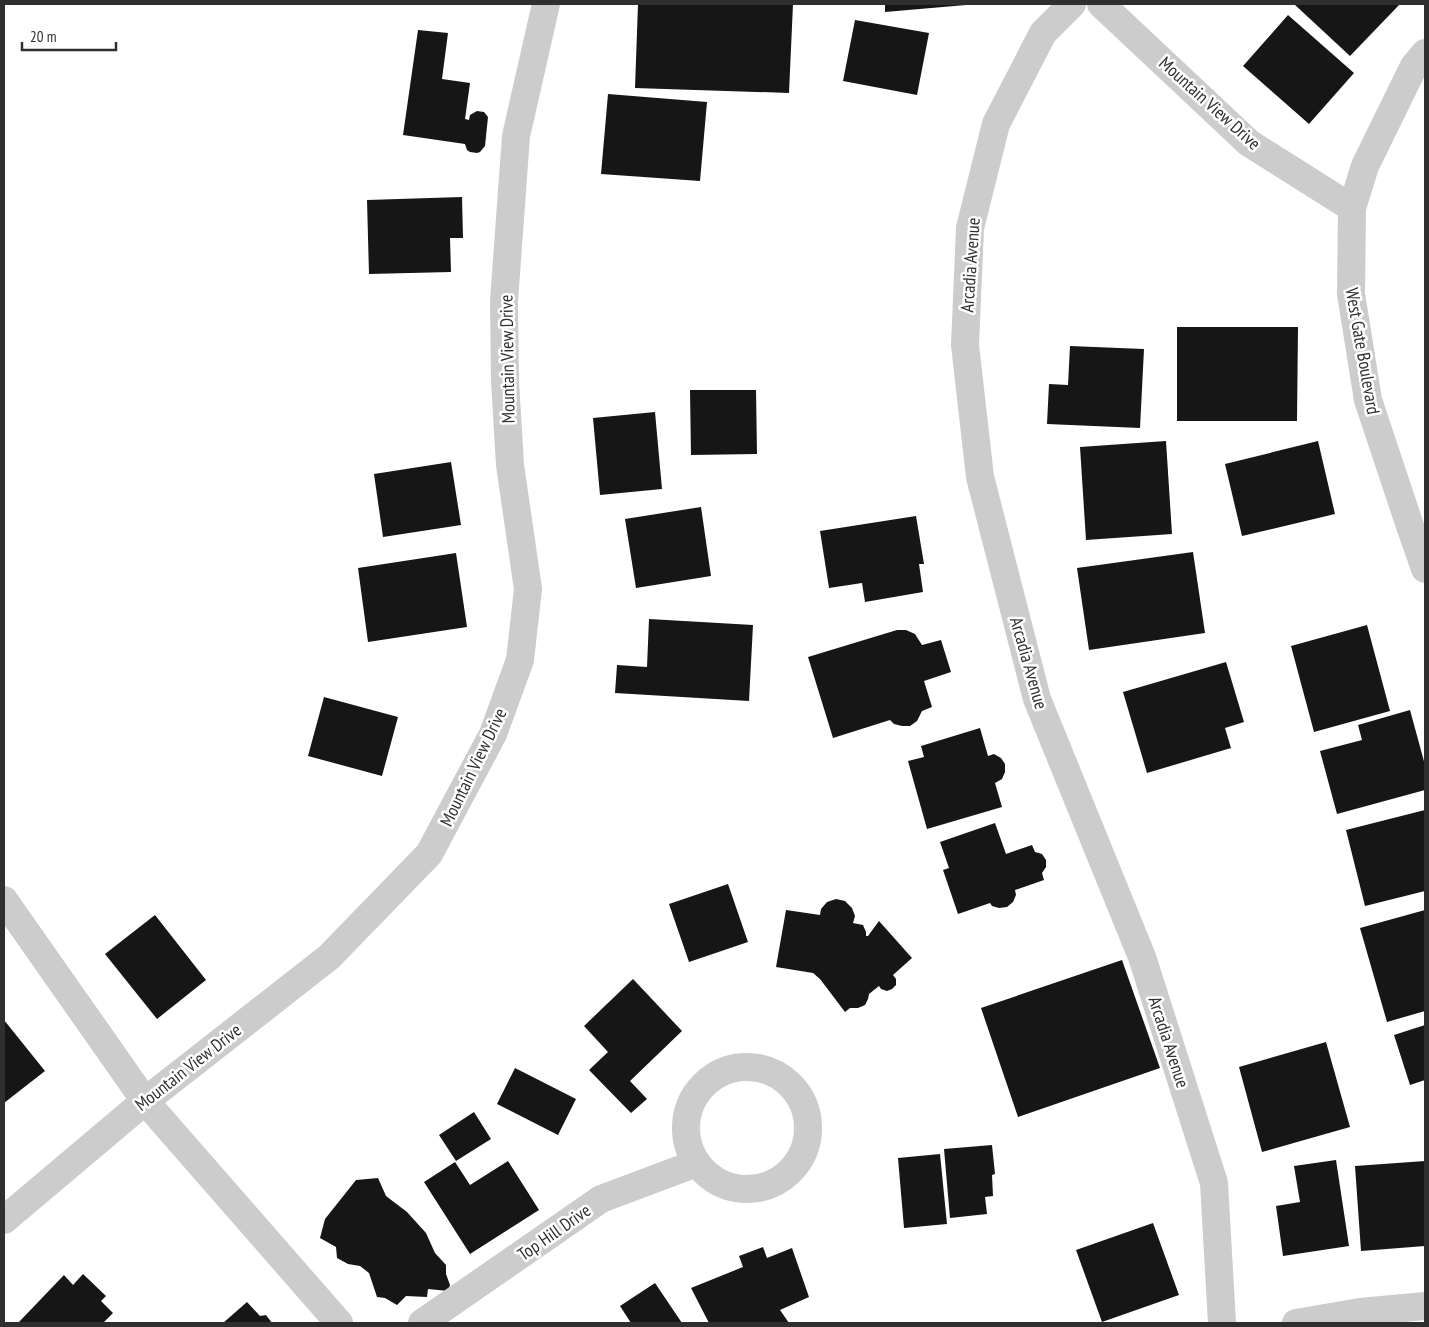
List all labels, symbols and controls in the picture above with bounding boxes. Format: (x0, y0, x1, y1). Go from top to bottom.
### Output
scale bar (22, 20, 116, 52)
text: 20 m (30, 27, 56, 46)
street label: Mountain View Drive (1155, 51, 1265, 155)
street label: Arcadia Avenue (955, 217, 985, 313)
street label: West Gate Boulevard (1341, 286, 1385, 416)
street label: Mountain View Drive (494, 294, 520, 424)
street label: Arcadia Avenue (1005, 614, 1053, 712)
street label: Mountain View Drive (434, 704, 512, 830)
street label: Arcadia Avenue (1143, 993, 1195, 1091)
street label: Mountain View Drive (130, 1018, 246, 1116)
street label: Top Hill Drive (513, 1198, 595, 1266)

